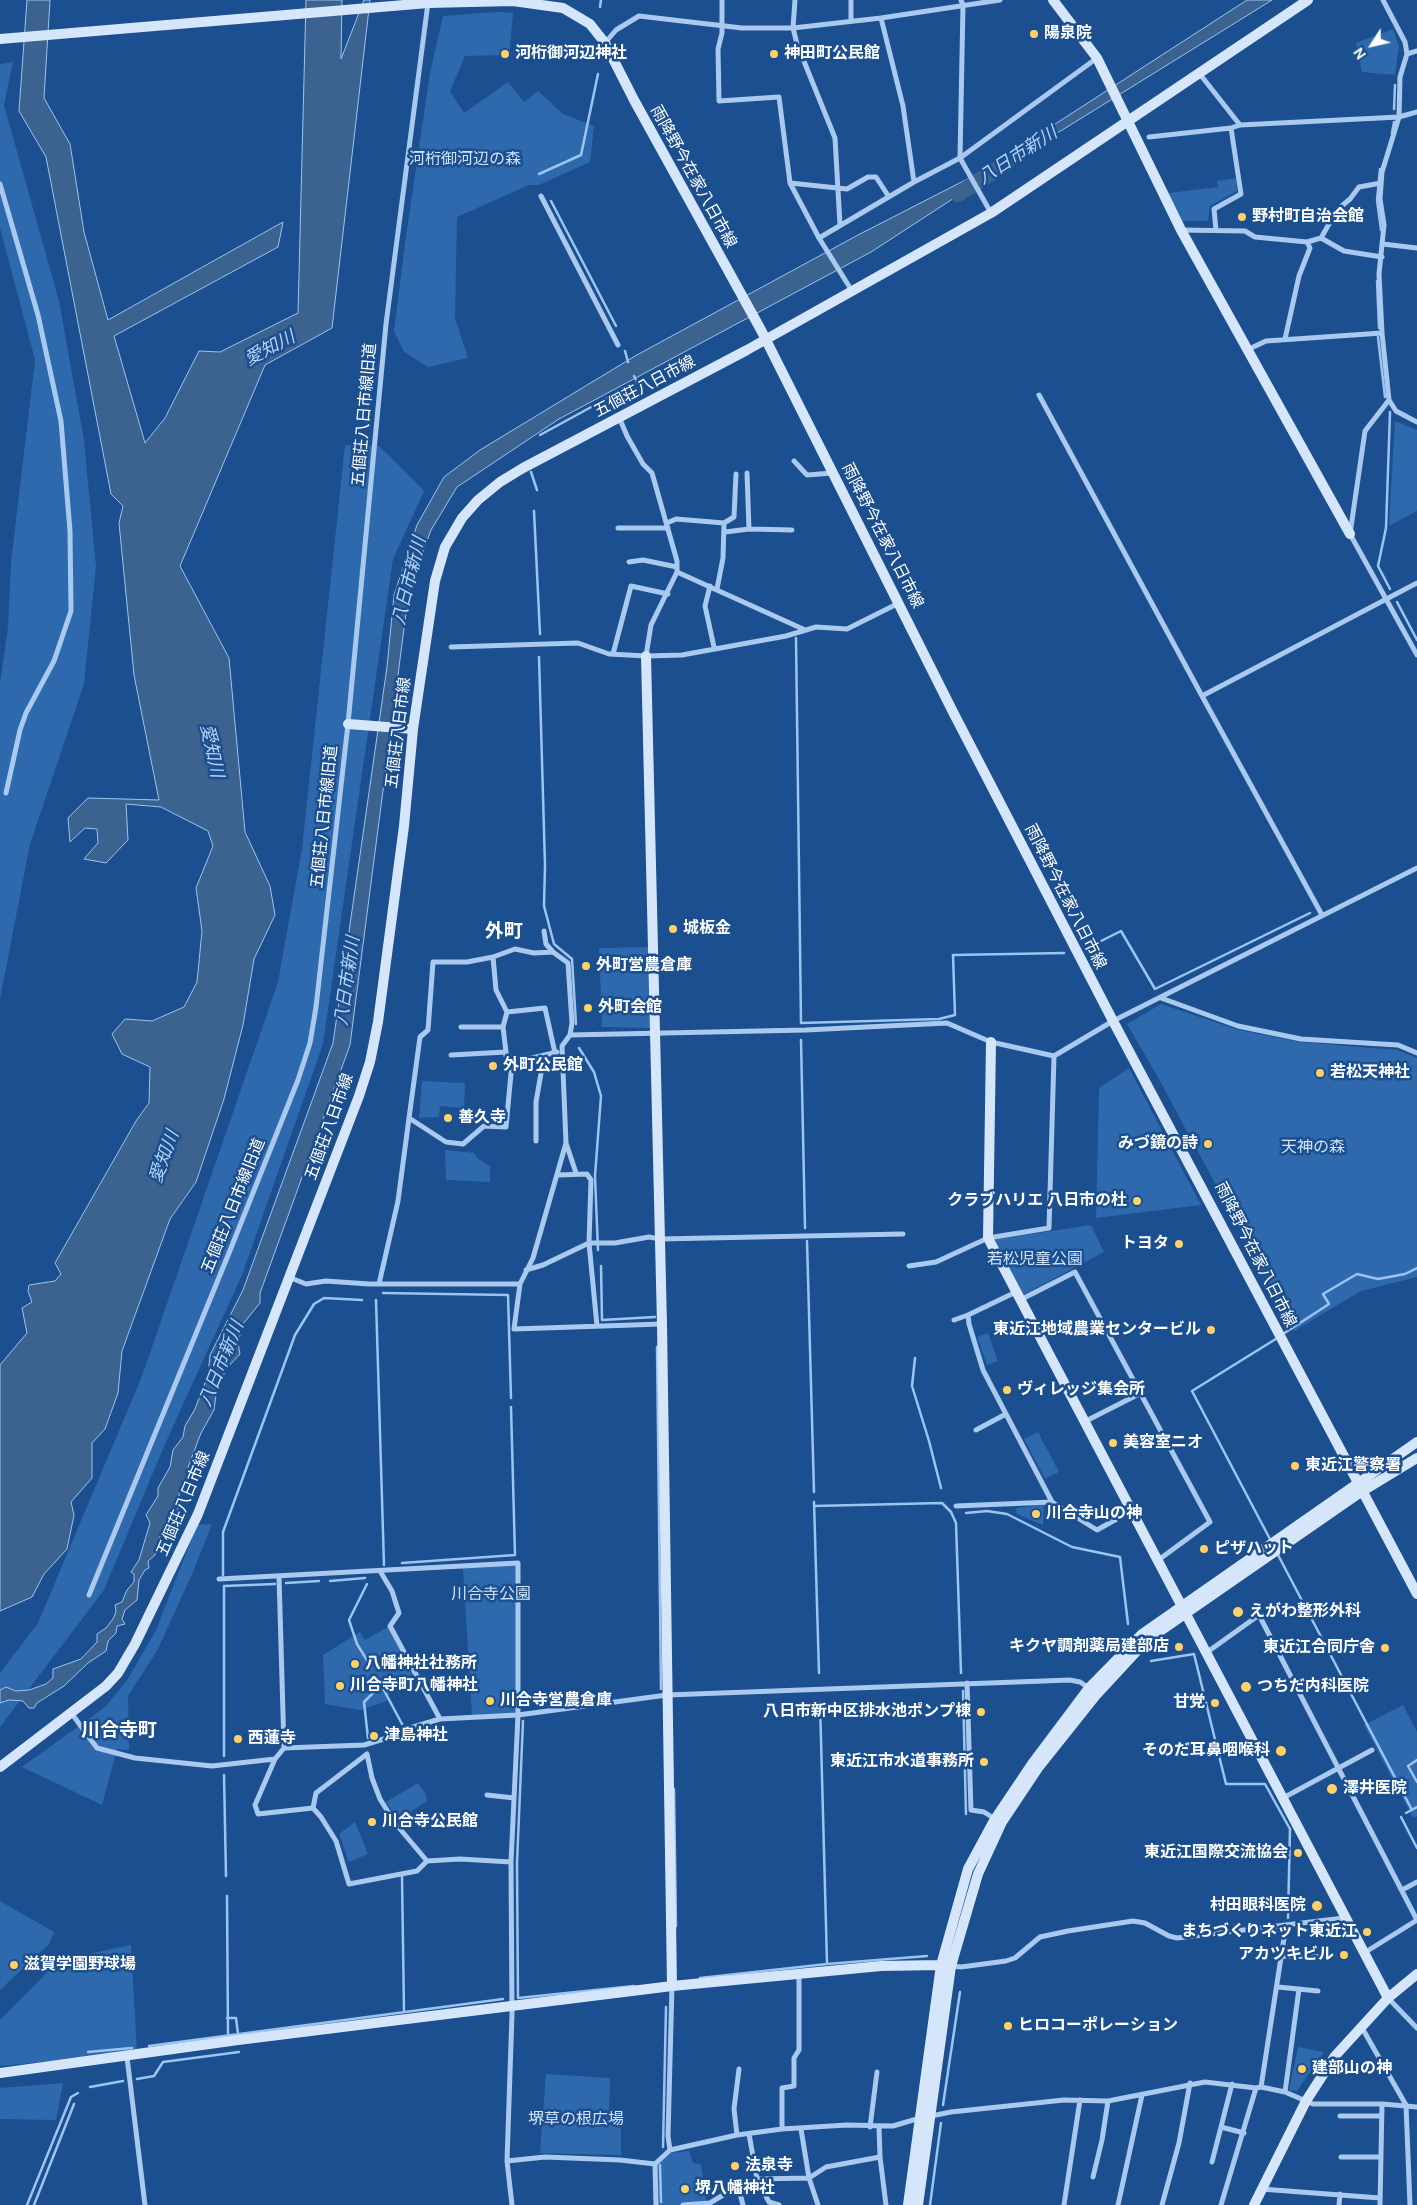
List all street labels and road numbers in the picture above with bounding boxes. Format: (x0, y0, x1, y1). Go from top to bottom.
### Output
street label: 雨降野今在家八日市線 (646, 102, 740, 252)
street label: 五個荘八日市線旧道 (349, 342, 381, 488)
street label: 五個荘八日市線 (591, 352, 699, 422)
street label: 雨降野今在家八日市線 (837, 460, 927, 612)
street label: 五個荘八日市線 (383, 676, 415, 790)
street label: 五個荘八日市線旧道 (308, 744, 342, 890)
street label: 雨降野今在家八日市線 (1020, 821, 1110, 973)
street label: 五個荘八日市線 (302, 1071, 358, 1183)
street label: 五個荘八日市線旧道 (198, 1136, 270, 1276)
street label: 雨降野今在家八日市線 (1210, 1179, 1300, 1331)
street label: 五個荘八日市線 (153, 1449, 215, 1559)

